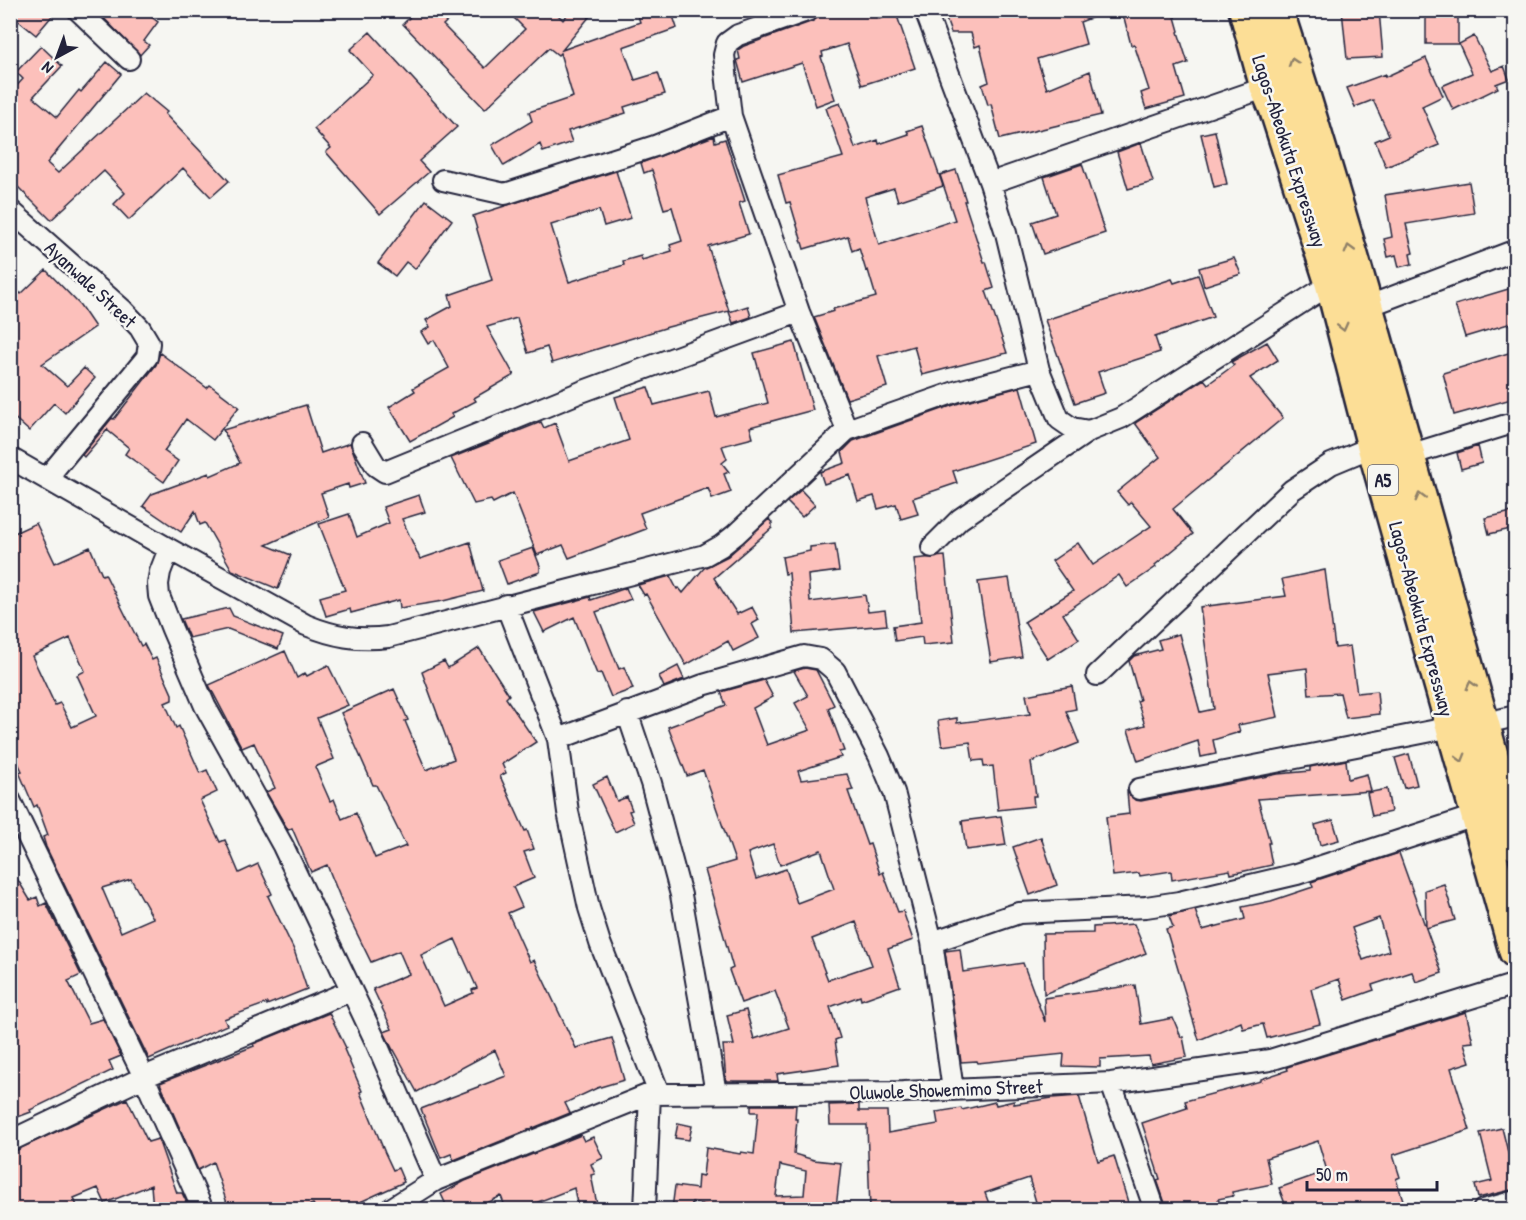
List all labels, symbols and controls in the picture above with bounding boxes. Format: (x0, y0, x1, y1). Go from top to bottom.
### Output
north arrow (27, 27, 87, 87)
street label: Lagos-Abeokuta Expressway (1246, 51, 1334, 251)
text: N (36, 57, 58, 79)
one-way arrow (1288, 57, 1300, 68)
street label: Ayanwale Street (39, 234, 144, 334)
one-way arrow (1344, 244, 1356, 255)
one-way arrow (1336, 322, 1349, 332)
road number: A5 (1368, 465, 1398, 495)
one-way arrow (1415, 492, 1427, 503)
street label: Lagos-Abeokuta Expressway (1383, 519, 1461, 719)
one-way arrow (1466, 681, 1478, 691)
one-way arrow (1454, 752, 1466, 763)
street label: Oluwole Showemimo Street (849, 1072, 1044, 1106)
scale bar (1307, 1154, 1438, 1192)
text: 50 m (1316, 1162, 1348, 1187)

